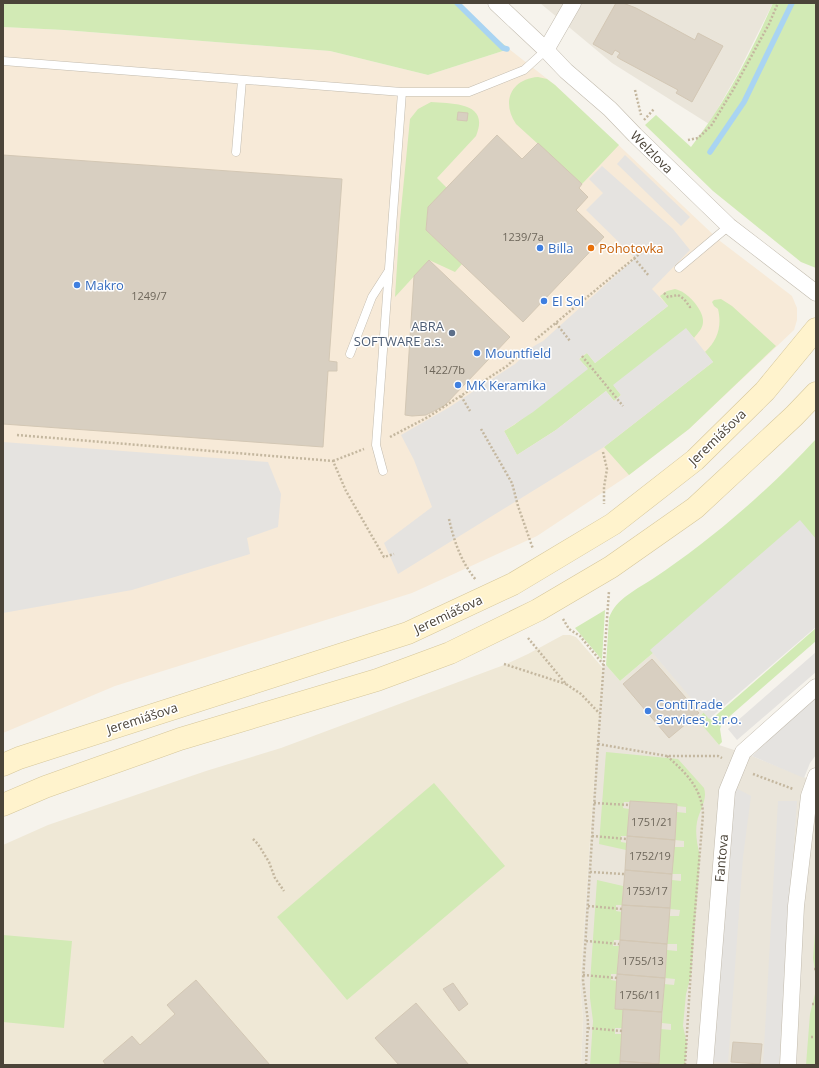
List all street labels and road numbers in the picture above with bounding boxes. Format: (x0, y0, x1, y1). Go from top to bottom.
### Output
street label: Welzlova (627, 127, 677, 177)
street label: Jeremiášova (683, 405, 750, 470)
street label: Jeremiášova (409, 590, 485, 639)
street label: Jeremiášova (102, 698, 180, 739)
street label: Fantova (710, 833, 732, 883)

